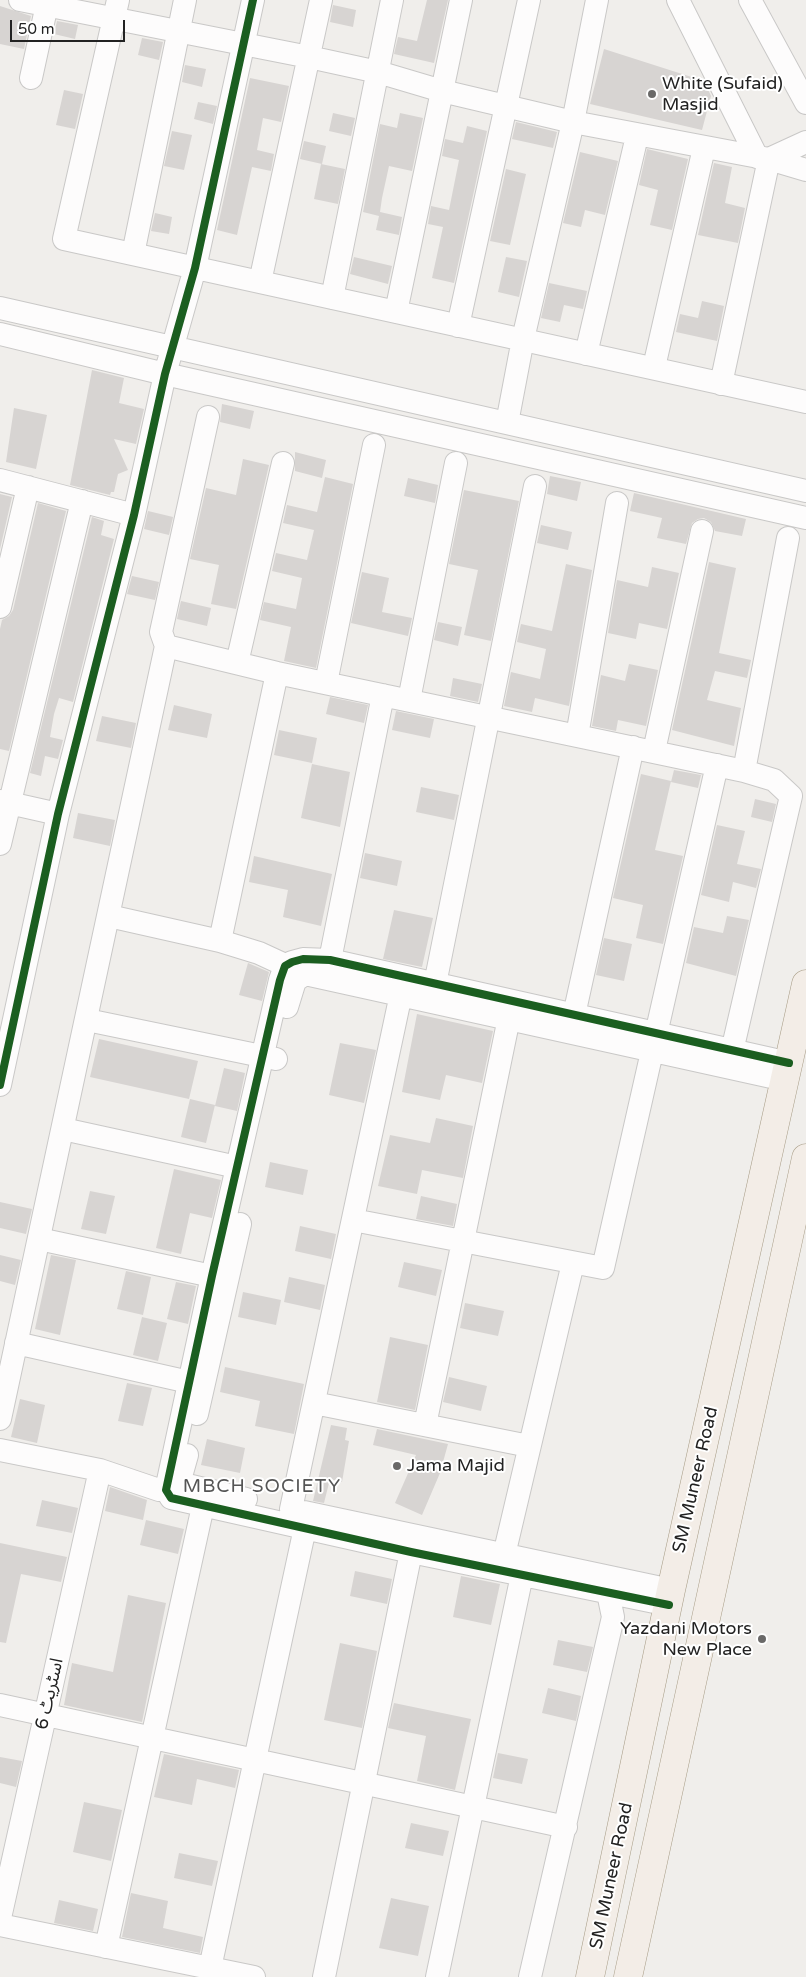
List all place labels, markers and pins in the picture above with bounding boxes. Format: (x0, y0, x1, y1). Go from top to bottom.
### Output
place label: White (Sufaid) Masjid (662, 73, 783, 116)
marker: White (Sufaid) Masjid (646, 88, 658, 100)
place label: Jama Majid (407, 1455, 505, 1477)
marker: Jama Majid (391, 1460, 403, 1472)
place label: Yazdani Motors New Place (620, 1618, 752, 1660)
marker: Yazdani Motors New Place (756, 1633, 768, 1645)

